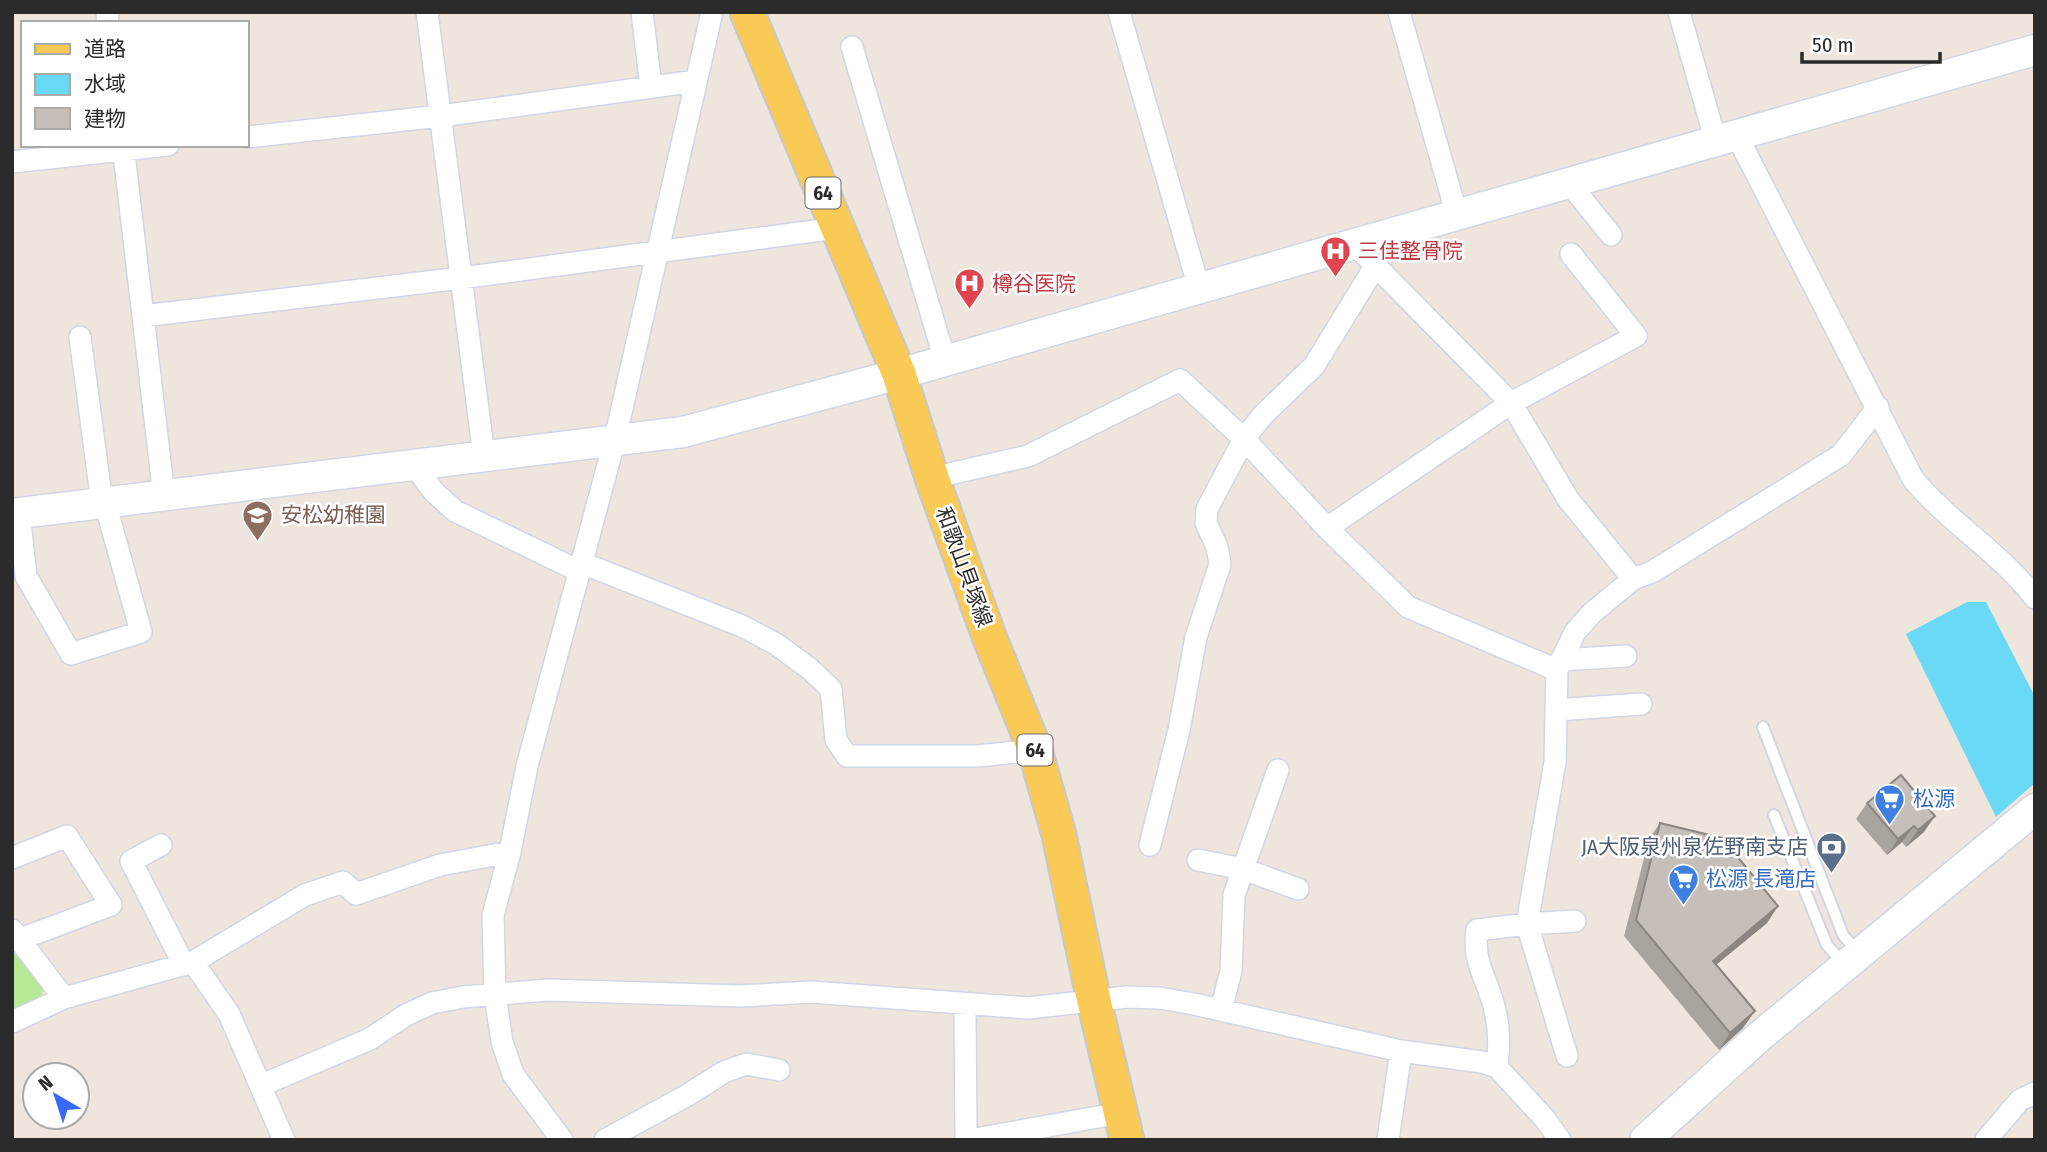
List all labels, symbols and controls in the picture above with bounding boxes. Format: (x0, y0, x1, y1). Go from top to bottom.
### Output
legend (21, 21, 248, 147)
scale bar (1802, 21, 1940, 65)
text: 50 m (1812, 32, 1854, 58)
text: 道路 (84, 36, 126, 62)
text: 水域 (84, 71, 126, 97)
text: 建物 (84, 106, 126, 132)
road number: 64 (806, 178, 840, 209)
hospital icon: 三佳整骨院 (1318, 234, 1352, 278)
place label: 三佳整骨院 (1358, 238, 1463, 264)
hospital icon: 樽谷医院 (952, 267, 986, 311)
place label: 樽谷医院 (992, 271, 1076, 297)
school or university icon: 安松幼稚園 (241, 498, 275, 542)
place label: 安松幼稚園 (281, 502, 386, 528)
street label: 和歌山貝塚線 (930, 503, 998, 631)
road number: 64 (1018, 734, 1052, 765)
supermarket icon: 松源 (1873, 782, 1907, 826)
place label: 松源 (1913, 786, 1955, 812)
bank icon: JA大阪泉州泉佐野南支店 (1814, 830, 1848, 874)
place label: JA大阪泉州泉佐野南支店 (1581, 834, 1808, 860)
supermarket icon: 松源 長滝店 (1666, 862, 1700, 906)
place label: 松源 長滝店 (1706, 866, 1816, 892)
north arrow (21, 1061, 91, 1131)
text: N (34, 1071, 57, 1096)

